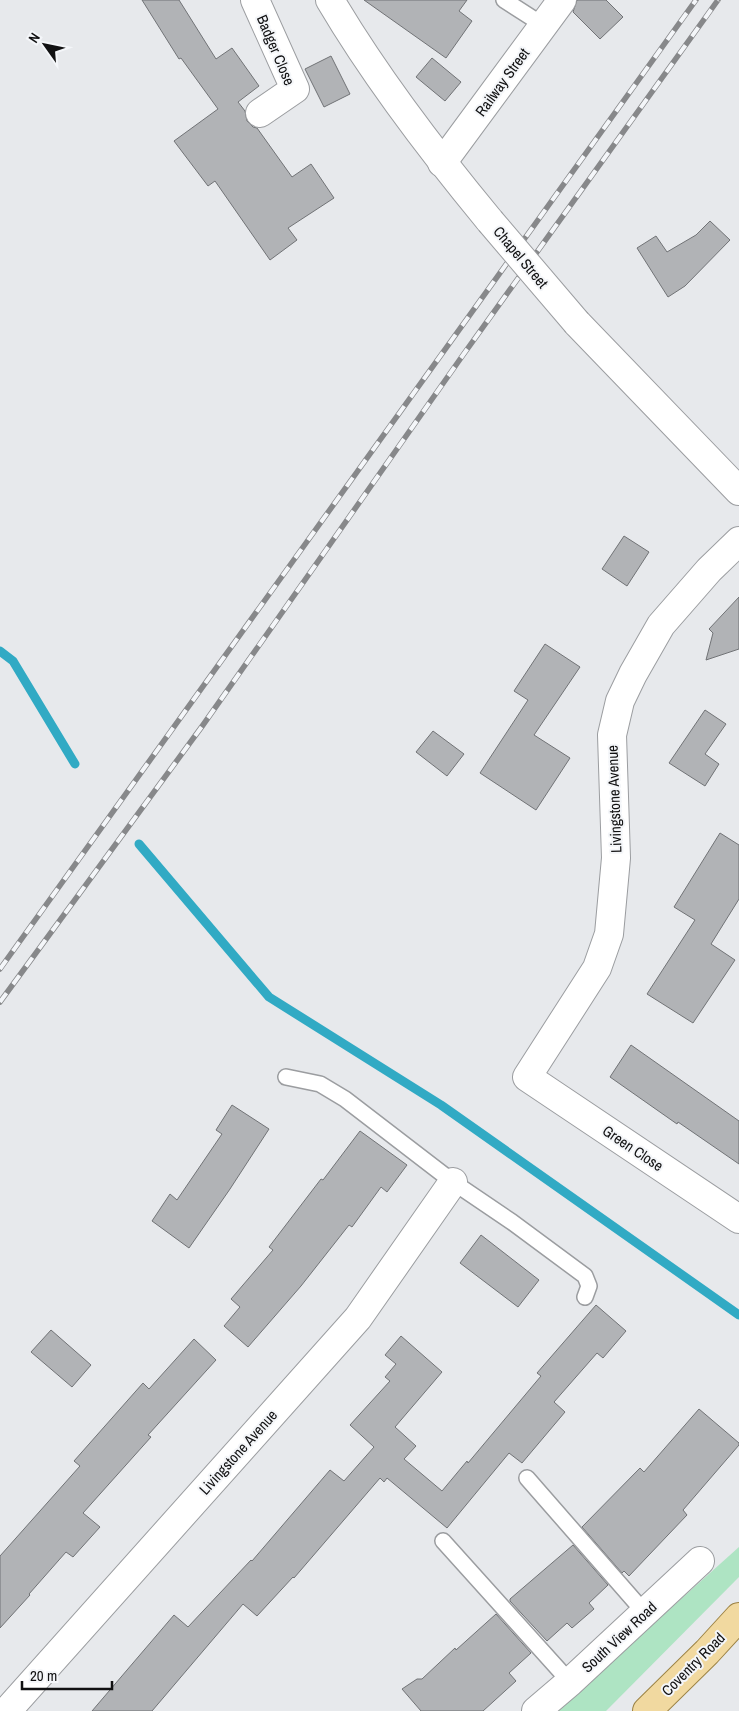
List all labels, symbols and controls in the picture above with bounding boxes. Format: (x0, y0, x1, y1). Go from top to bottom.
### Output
street label: Badger Close (252, 12, 300, 89)
north arrow (20, 20, 70, 70)
text: N (24, 30, 44, 46)
street label: Railway Street (470, 43, 534, 121)
street label: Chapel Street (489, 221, 554, 293)
street label: Livingstone Avenue (602, 745, 626, 853)
street label: Green Close (599, 1120, 668, 1176)
street label: Livingstone Avenue (194, 1405, 282, 1499)
street label: South View Road (577, 1597, 661, 1677)
street label: Coventry Road (657, 1628, 729, 1700)
scale bar (22, 1658, 112, 1690)
text: 20 m (30, 1665, 57, 1686)

